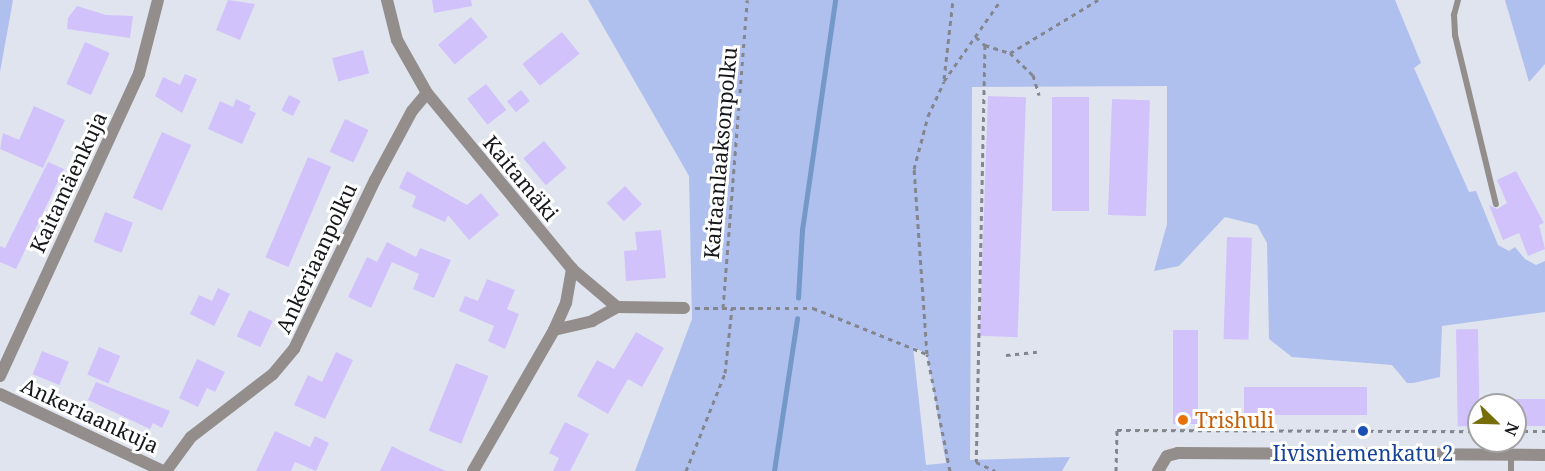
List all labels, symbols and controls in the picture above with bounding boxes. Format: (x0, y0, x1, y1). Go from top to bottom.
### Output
street label: Kaitaanlaaksonpolku (698, 46, 742, 260)
street label: Kaitamäenkuja (24, 108, 112, 256)
street label: Kaitamäki (478, 130, 564, 226)
street label: Ankeriaanpolku (270, 179, 362, 337)
street label: Ankeriaankuja (17, 372, 163, 458)
north arrow (1467, 393, 1527, 453)
place label: Trishuli (1195, 407, 1274, 433)
marker: Trishuli (1176, 413, 1190, 427)
text: N (1499, 419, 1524, 439)
marker: Iivisniemenkatu 2 (1356, 424, 1370, 438)
place label: Iivisniemenkatu 2 (1273, 440, 1453, 466)

